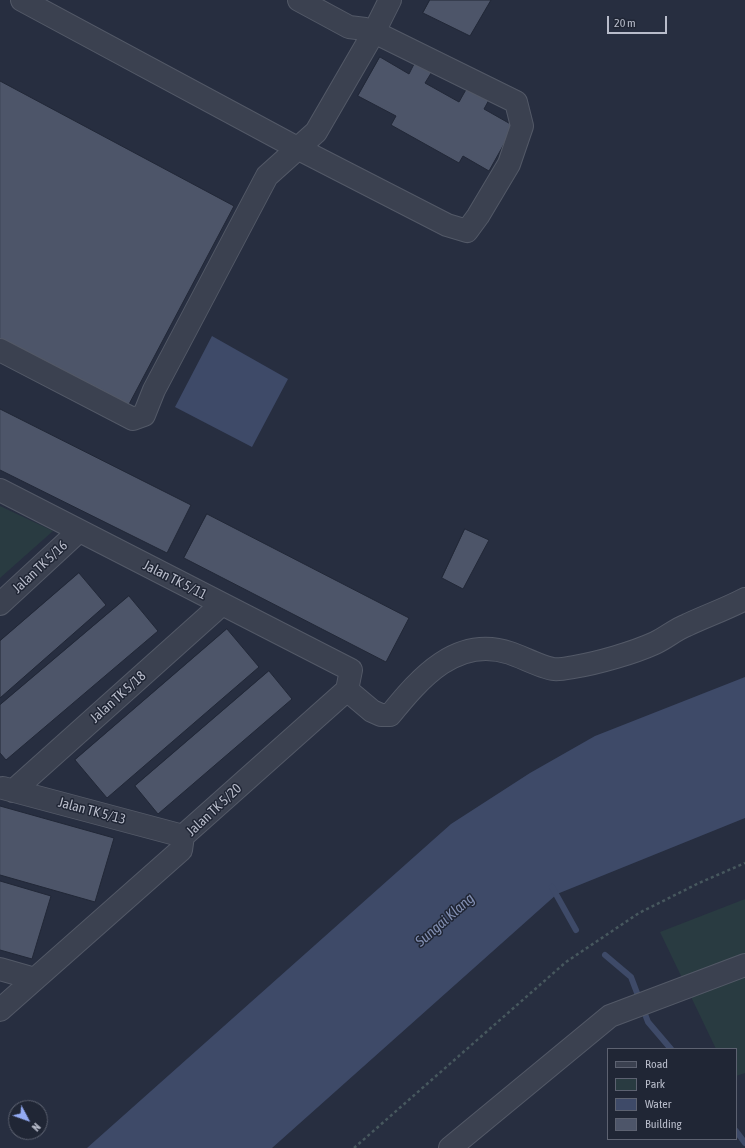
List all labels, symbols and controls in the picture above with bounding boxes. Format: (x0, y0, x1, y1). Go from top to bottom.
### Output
scale bar (609, 8, 669, 34)
text: 20 m (614, 16, 636, 30)
street label: Jalan TK 5/16 (9, 537, 71, 597)
street label: Jalan TK 5/11 (140, 557, 210, 603)
street label: Jalan TK 5/18 (87, 668, 149, 726)
street label: Jalan TK 5/20 (183, 780, 245, 840)
street label: Jalan TK 5/13 (56, 794, 128, 828)
water label: Sungai Klang (412, 889, 478, 951)
legend (607, 1048, 737, 1140)
text: Road (645, 1057, 668, 1071)
text: Park (645, 1077, 665, 1091)
text: Water (645, 1097, 671, 1111)
north arrow (8, 1100, 48, 1140)
text: Building (645, 1117, 682, 1131)
text: N (30, 1121, 43, 1134)

